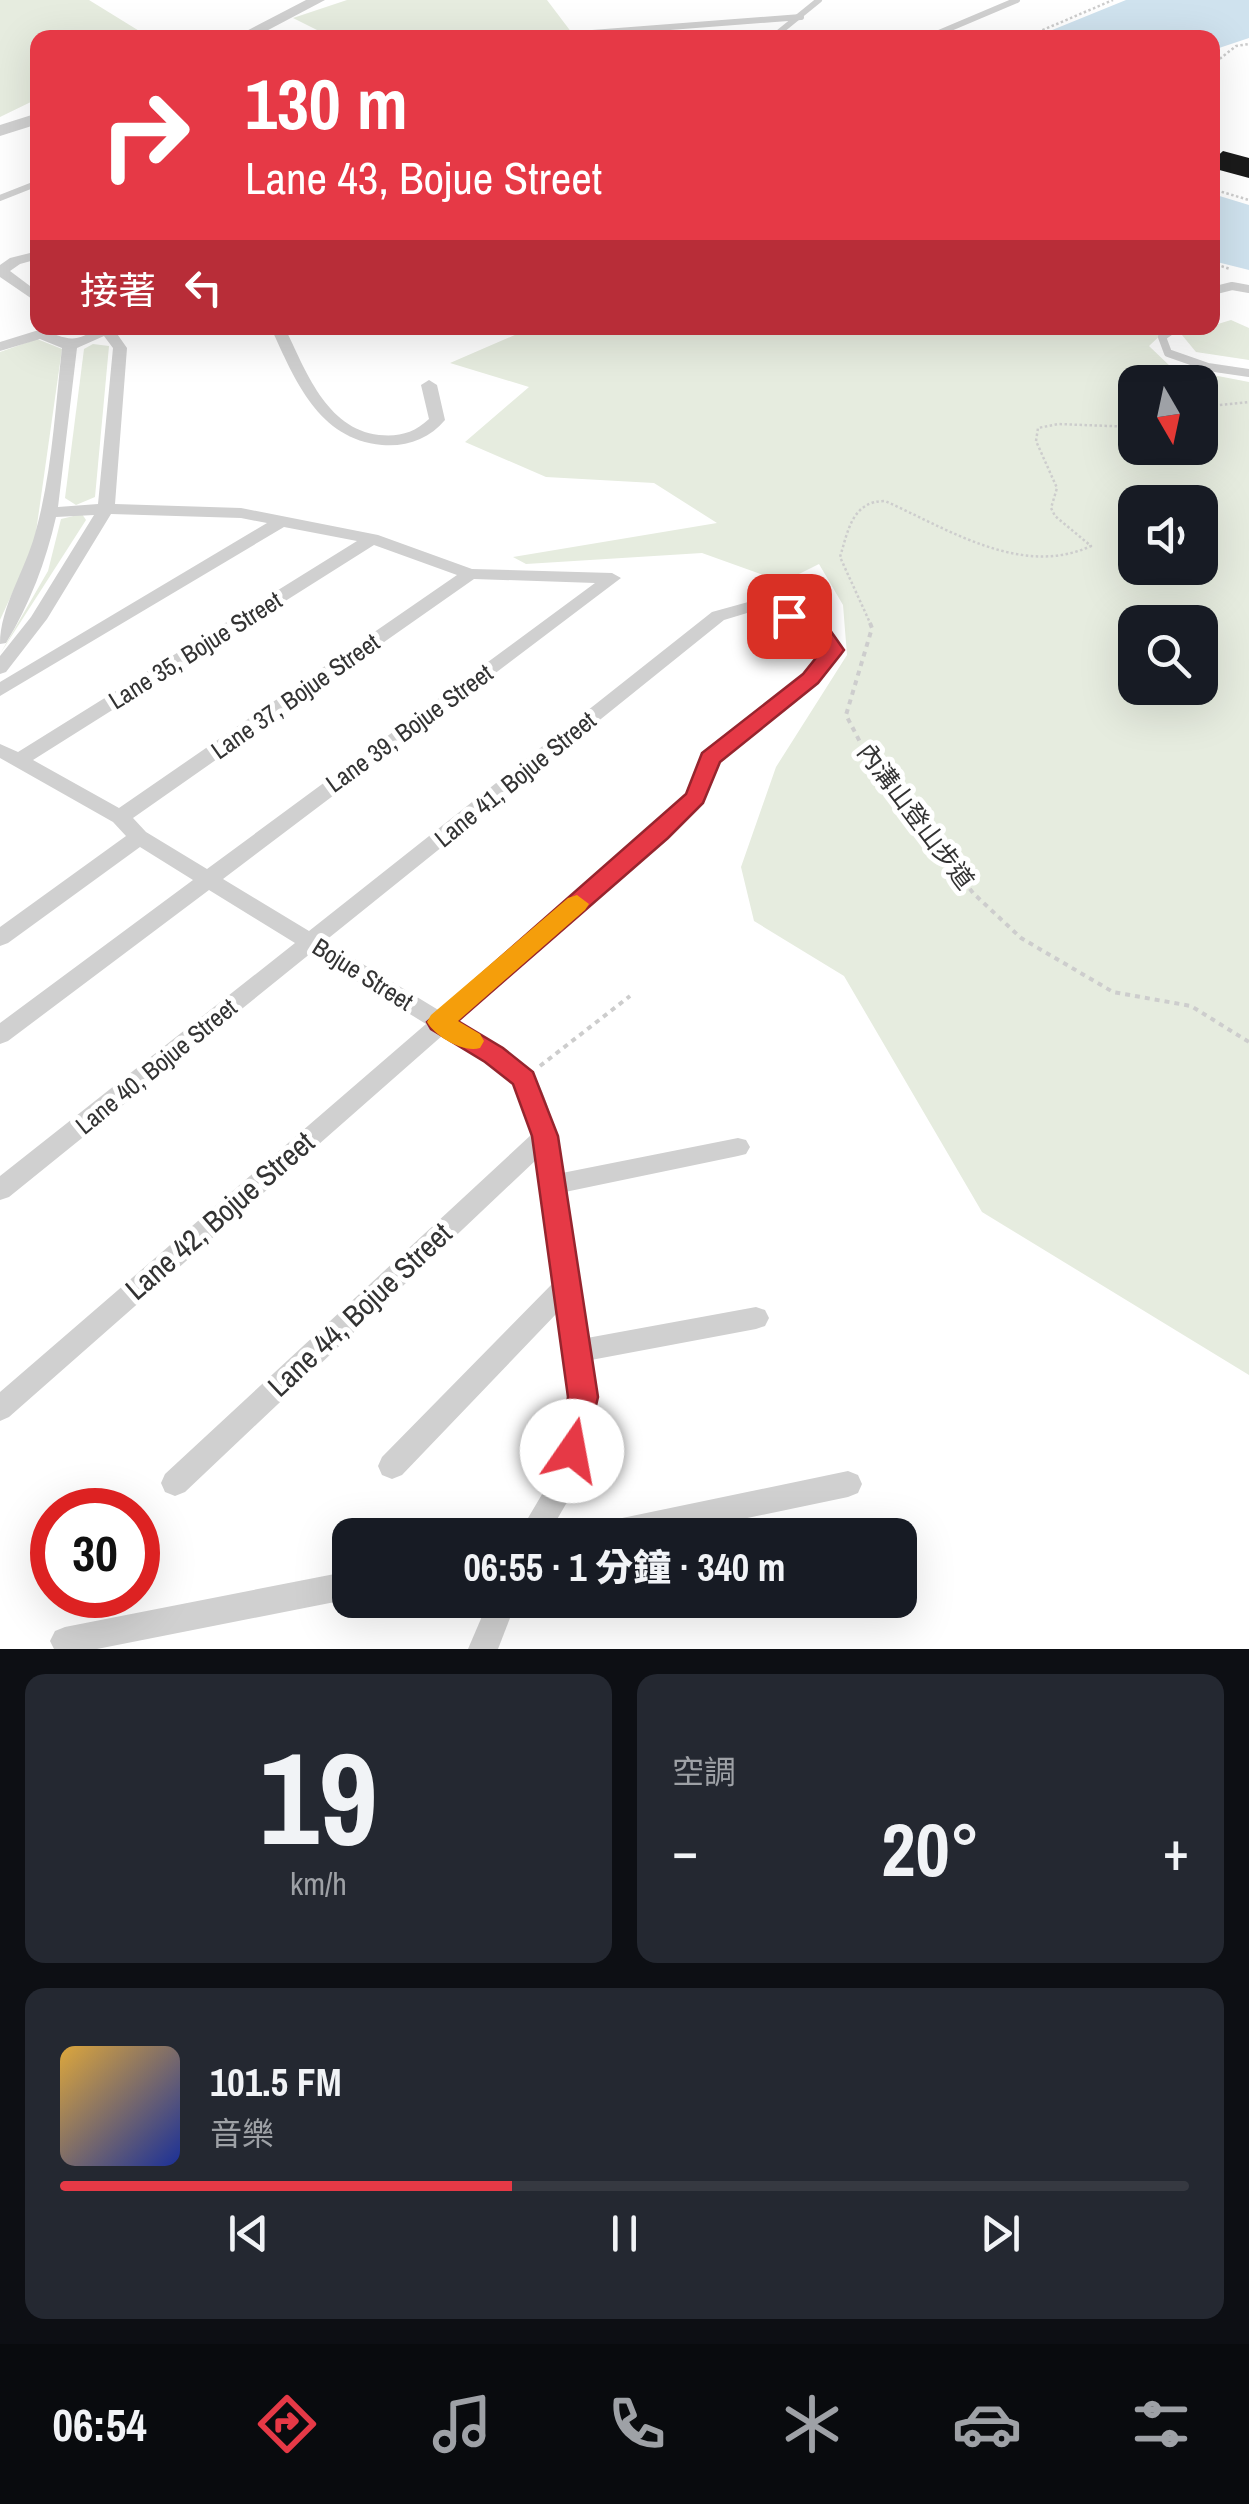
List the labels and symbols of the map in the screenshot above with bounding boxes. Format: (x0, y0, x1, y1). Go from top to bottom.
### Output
north arrow (1118, 365, 1218, 465)
pin (747, 574, 832, 659)
street label: Lane 35, Bojue Street (102, 583, 288, 717)
street label: Lane 37, Bojue Street (204, 625, 386, 767)
street label: Lane 39, Bojue Street (319, 656, 499, 800)
street label: Lane 41, Bojue Street (427, 703, 603, 855)
street label: 內溝山登山步道 (850, 736, 982, 896)
street label: Bojue Street (306, 930, 420, 1018)
street label: Lane 40, Bojue Street (68, 990, 244, 1142)
street label: Lane 42, Bojue Street (116, 1122, 322, 1308)
street label: Lane 44, Bojue Street (259, 1213, 460, 1405)
position arrow (520, 1399, 624, 1503)
speed limit sign: 30 (30, 1488, 160, 1618)

